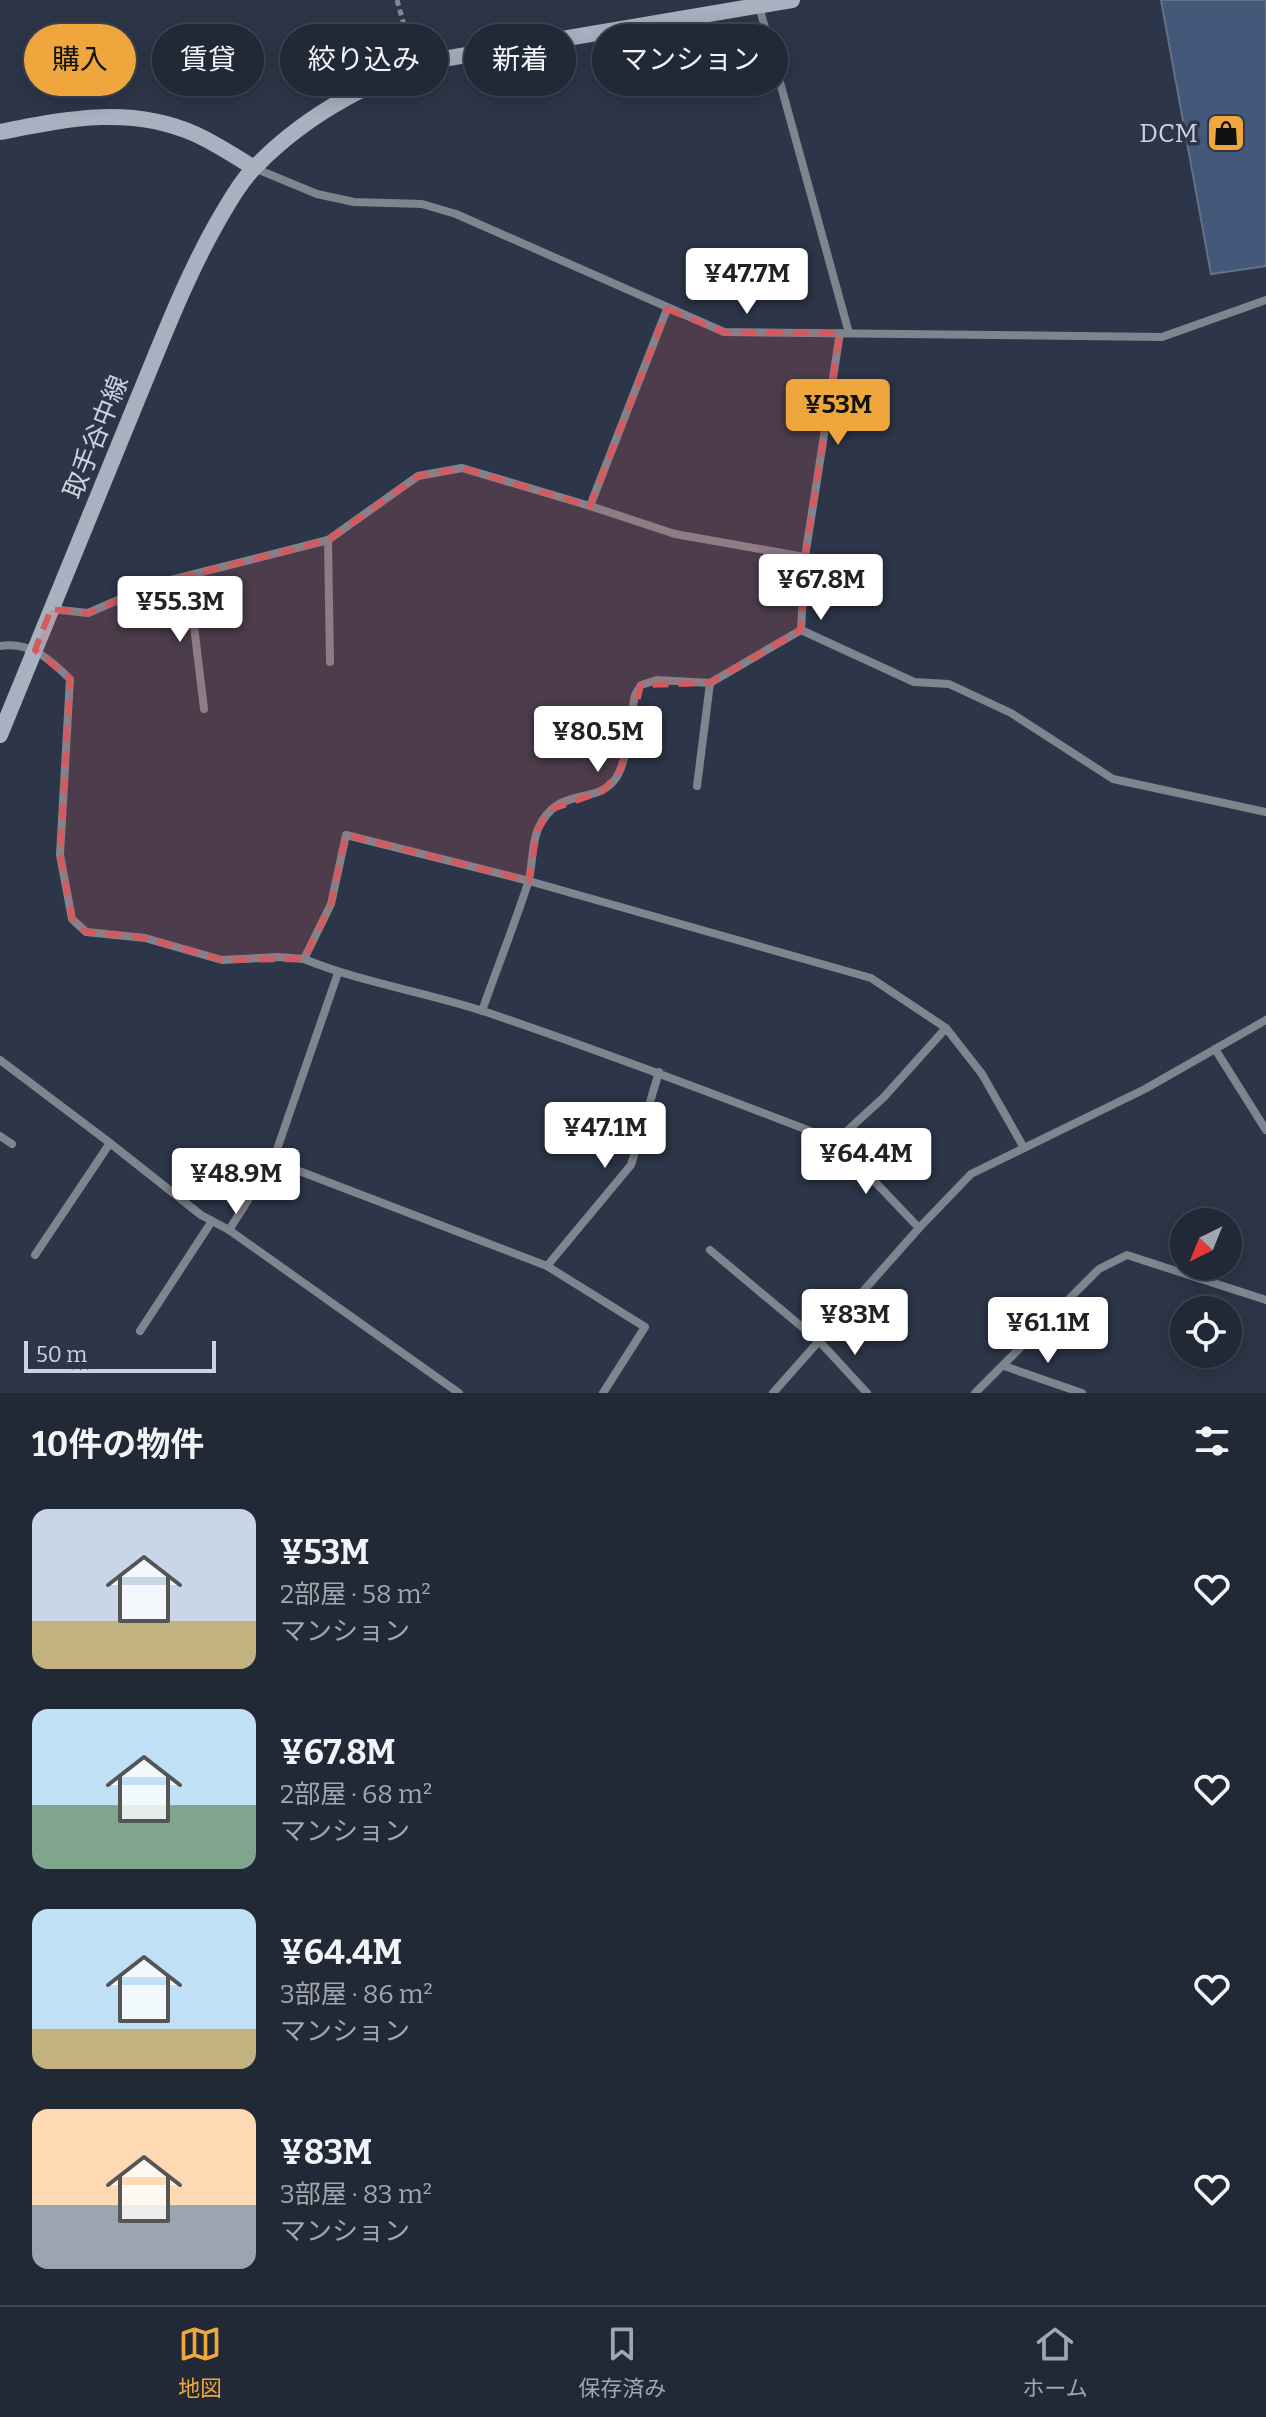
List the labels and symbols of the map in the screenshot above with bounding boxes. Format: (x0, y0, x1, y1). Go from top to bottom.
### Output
shop icon: DCM (1205, 112, 1247, 154)
place label: DCM (1139, 118, 1198, 149)
pin: ¥47.7M (682, 248, 812, 316)
street label: 取手谷中線 (57, 371, 135, 503)
pin: ¥53M (791, 379, 885, 447)
pin: ¥67.8M (756, 554, 886, 622)
pin: ¥55.3M (115, 576, 245, 644)
pin: ¥80.5M (533, 706, 663, 774)
pin: ¥47.1M (540, 1102, 670, 1170)
pin: ¥64.4M (801, 1128, 931, 1196)
pin: ¥48.9M (171, 1148, 301, 1216)
north arrow (1170, 1208, 1242, 1280)
pin: ¥83M (808, 1289, 902, 1357)
pin: ¥61.1M (983, 1297, 1113, 1365)
scale bar (24, 1337, 216, 1373)

